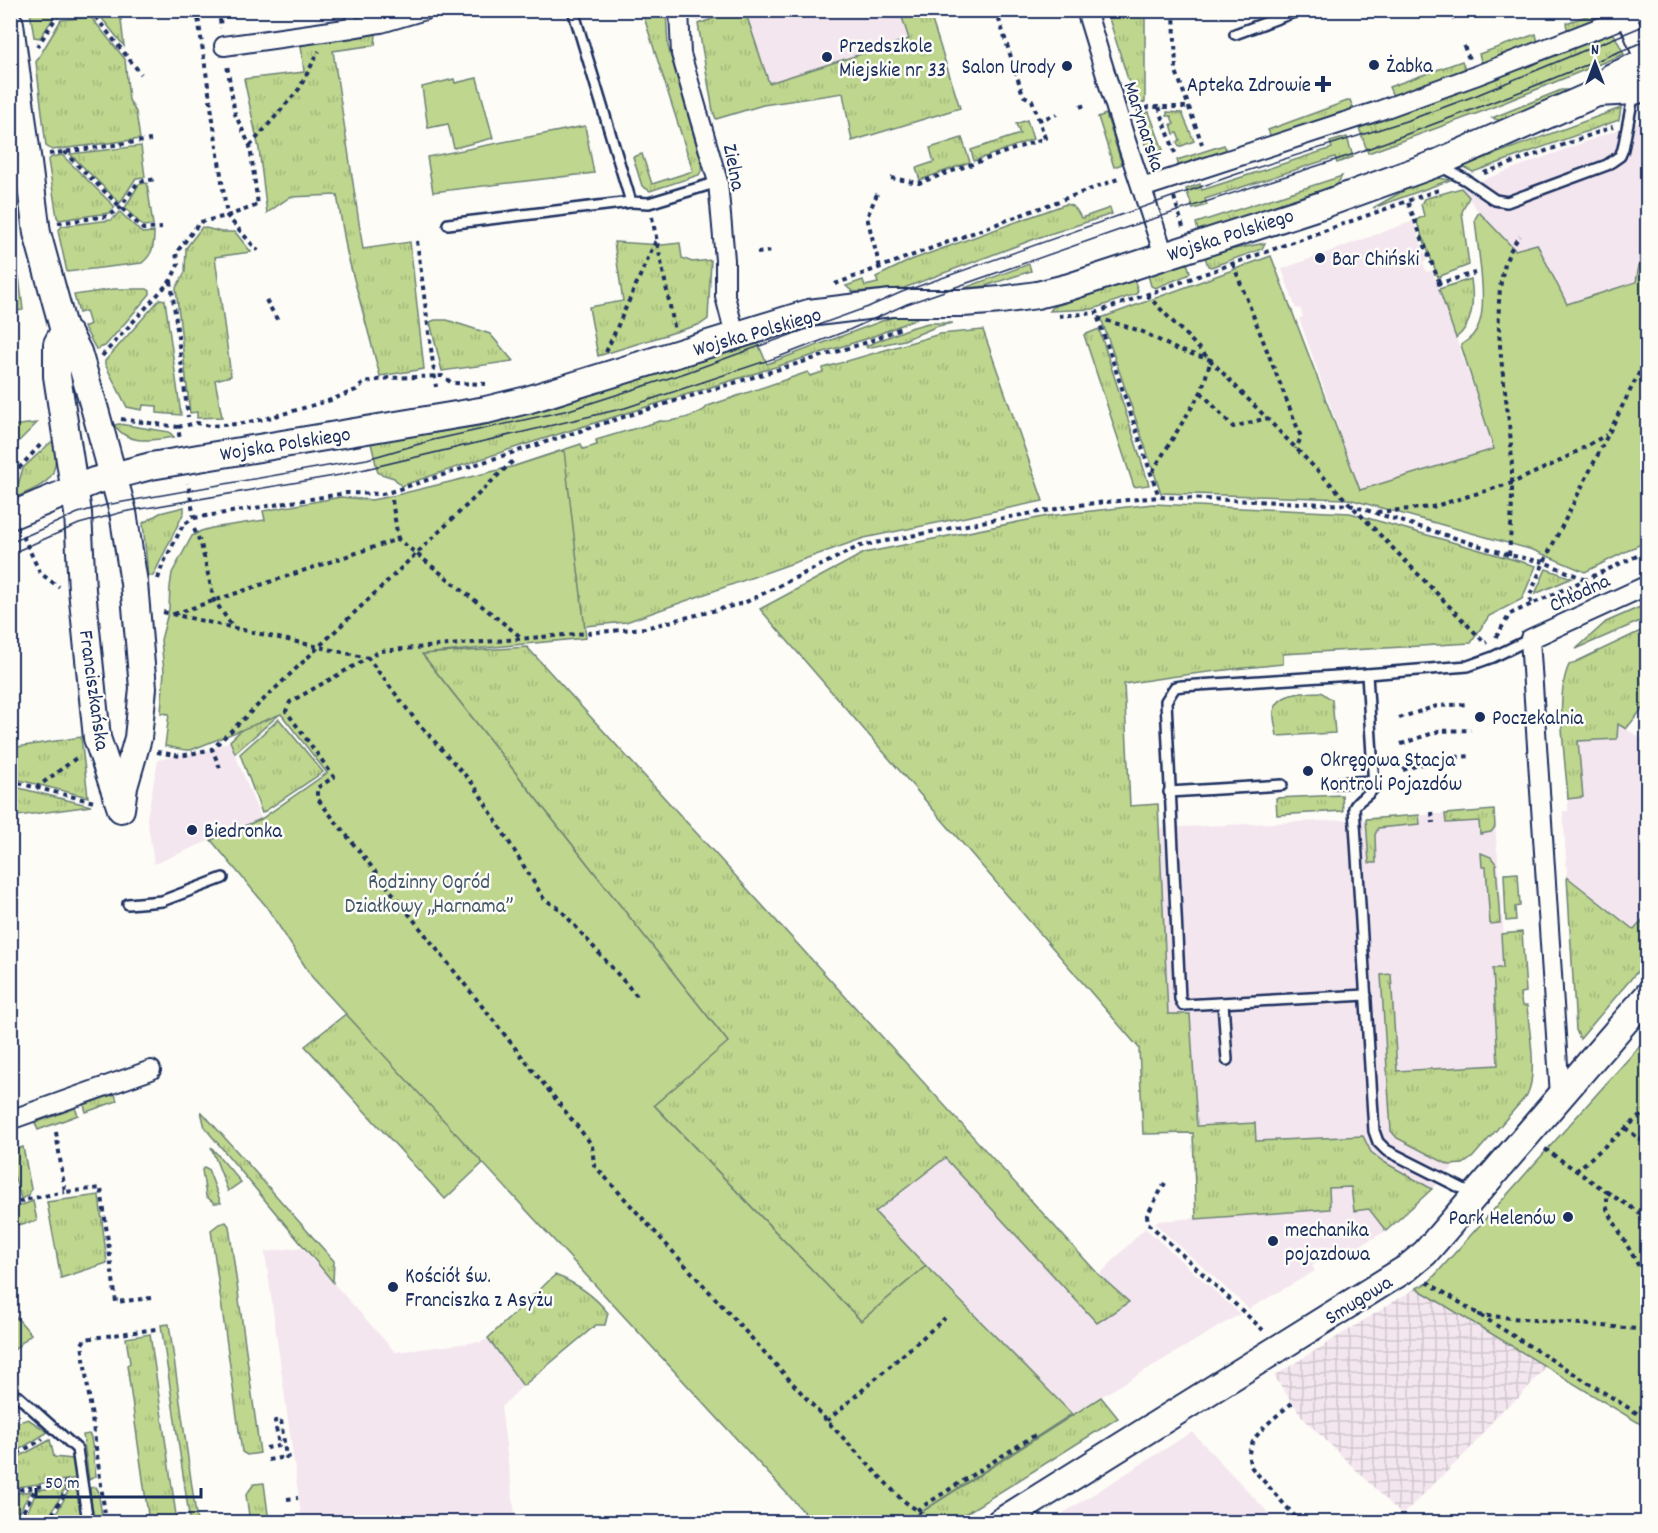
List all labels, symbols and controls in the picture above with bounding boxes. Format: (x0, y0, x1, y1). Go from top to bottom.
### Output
place label: Przedszkole Miejskie nr 33 (839, 33, 946, 87)
north arrow (1565, 33, 1625, 93)
text: N (1591, 39, 1599, 62)
marker: Przedszkole Miejskie nr 33 (820, 50, 834, 64)
place label: Żabka (1386, 53, 1434, 83)
place label: Salon Urody (961, 54, 1055, 84)
marker: Żabka (1367, 58, 1381, 72)
marker: Salon Urody (1060, 59, 1074, 73)
place label: Apteka Zdrowie (1187, 72, 1311, 102)
marker: Apteka Zdrowie (1316, 77, 1330, 91)
street label: Marynarska (1113, 78, 1171, 177)
street label: Zielna (713, 142, 751, 195)
street label: Wojska Polskiego (1164, 202, 1298, 272)
place label: Bar Chiński (1332, 246, 1419, 276)
marker: Bar Chiński (1313, 251, 1327, 265)
street label: Wojska Polskiego (690, 301, 825, 366)
street label: Wojska Polskiego (218, 421, 353, 471)
street label: Chłodna (1545, 567, 1617, 622)
street label: Franciszkańska (69, 628, 115, 754)
place label: Poczekalnia (1492, 705, 1585, 735)
marker: Poczekalnia (1473, 710, 1487, 724)
place label: Okręgowa Stacja Kontroli Pojazdów (1320, 747, 1462, 801)
marker: Okręgowa Stacja Kontroli Pojazdów (1301, 764, 1315, 778)
place label: Biedronka (204, 818, 283, 848)
marker: Biedronka (185, 823, 199, 837)
park label: Rodzinny Ogród Działkowy „Harnama” (344, 869, 514, 923)
place label: Park Helenów (1449, 1205, 1556, 1235)
marker: Park Helenów (1561, 1210, 1575, 1224)
place label: mechanika pojazdowa (1285, 1217, 1371, 1271)
marker: mechanika pojazdowa (1266, 1234, 1280, 1248)
place label: Kościół św. Franciszka z Asyżu (405, 1263, 553, 1317)
street label: Smugowa (1320, 1268, 1400, 1334)
marker: Kościół św. Franciszka z Asyżu (386, 1280, 400, 1294)
scale bar (36, 1461, 201, 1499)
text: 50 m (45, 1472, 80, 1497)

